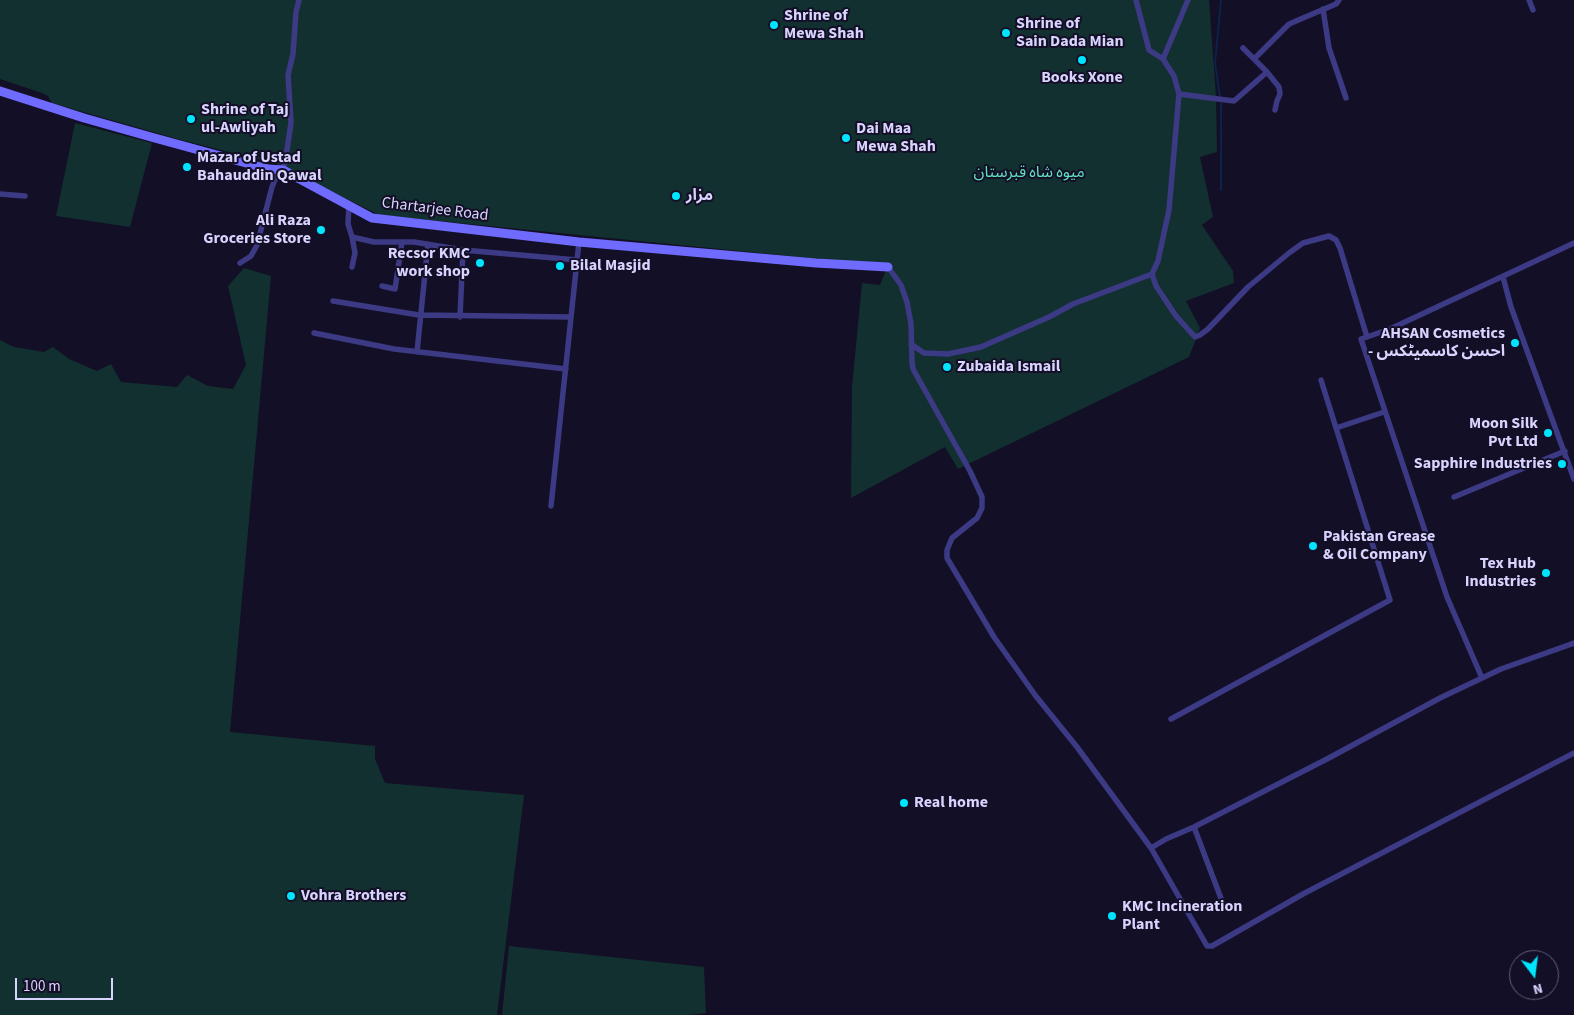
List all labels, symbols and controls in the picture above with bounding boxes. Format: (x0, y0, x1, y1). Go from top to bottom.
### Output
place label: Shrine of Mewa Shah (784, 6, 864, 44)
place label: Shrine of Sain Dada Mian (1016, 14, 1124, 52)
marker: Shrine of Mewa Shah (768, 19, 780, 31)
marker: Shrine of Sain Dada Mian (1000, 27, 1012, 39)
marker: Books Xone (1076, 54, 1088, 66)
place label: Books Xone (1041, 68, 1123, 88)
place label: Shrine of Taj ul-Awliyah (201, 100, 289, 138)
marker: Shrine of Taj ul-Awliyah (185, 113, 197, 125)
place label: Dai Maa Mewa Shah (856, 119, 936, 157)
marker: Dai Maa Mewa Shah (840, 132, 852, 144)
place label: Mazar of Ustad Bahauddin Qawal (197, 148, 322, 186)
marker: Mazar of Ustad Bahauddin Qawal (181, 161, 193, 173)
park label: میوہ شاہ قبرستان (973, 163, 1085, 183)
place label: مزار (686, 186, 713, 206)
marker: مزار (670, 190, 682, 202)
street label: Chartarjee Road (380, 194, 490, 226)
place label: Ali Raza Groceries Store (203, 211, 311, 249)
marker: Ali Raza Groceries Store (315, 224, 327, 236)
place label: Recsor KMC work shop (388, 244, 470, 282)
place label: Bilal Masjid (570, 256, 651, 276)
marker: Recsor KMC work shop (474, 257, 486, 269)
marker: Bilal Masjid (554, 260, 566, 272)
place label: AHSAN Cosmetics - احسن کاسمیٹکس (1368, 324, 1505, 362)
marker: AHSAN Cosmetics - احسن کاسمیٹکس (1509, 337, 1521, 349)
place label: Zubaida Ismail (957, 357, 1060, 377)
marker: Zubaida Ismail (941, 361, 953, 373)
place label: Moon Silk Pvt Ltd (1469, 414, 1538, 452)
marker: Moon Silk Pvt Ltd (1542, 427, 1554, 439)
place label: Sapphire Industries (1414, 454, 1552, 474)
marker: Sapphire Industries (1556, 458, 1568, 470)
place label: Pakistan Grease & Oil Company (1323, 527, 1435, 565)
marker: Pakistan Grease & Oil Company (1307, 540, 1319, 552)
place label: Tex Hub Industries (1465, 554, 1536, 592)
marker: Tex Hub Industries (1540, 567, 1552, 579)
place label: Real home (914, 793, 988, 813)
marker: Real home (898, 797, 910, 809)
place label: Vohra Brothers (301, 886, 406, 906)
marker: Vohra Brothers (285, 890, 297, 902)
place label: KMC Incineration Plant (1122, 897, 1242, 935)
marker: KMC Incineration Plant (1106, 910, 1118, 922)
north arrow (1509, 950, 1559, 1000)
scale bar (18, 968, 115, 1000)
text: 100 m (23, 976, 61, 997)
text: N (1531, 978, 1545, 999)

